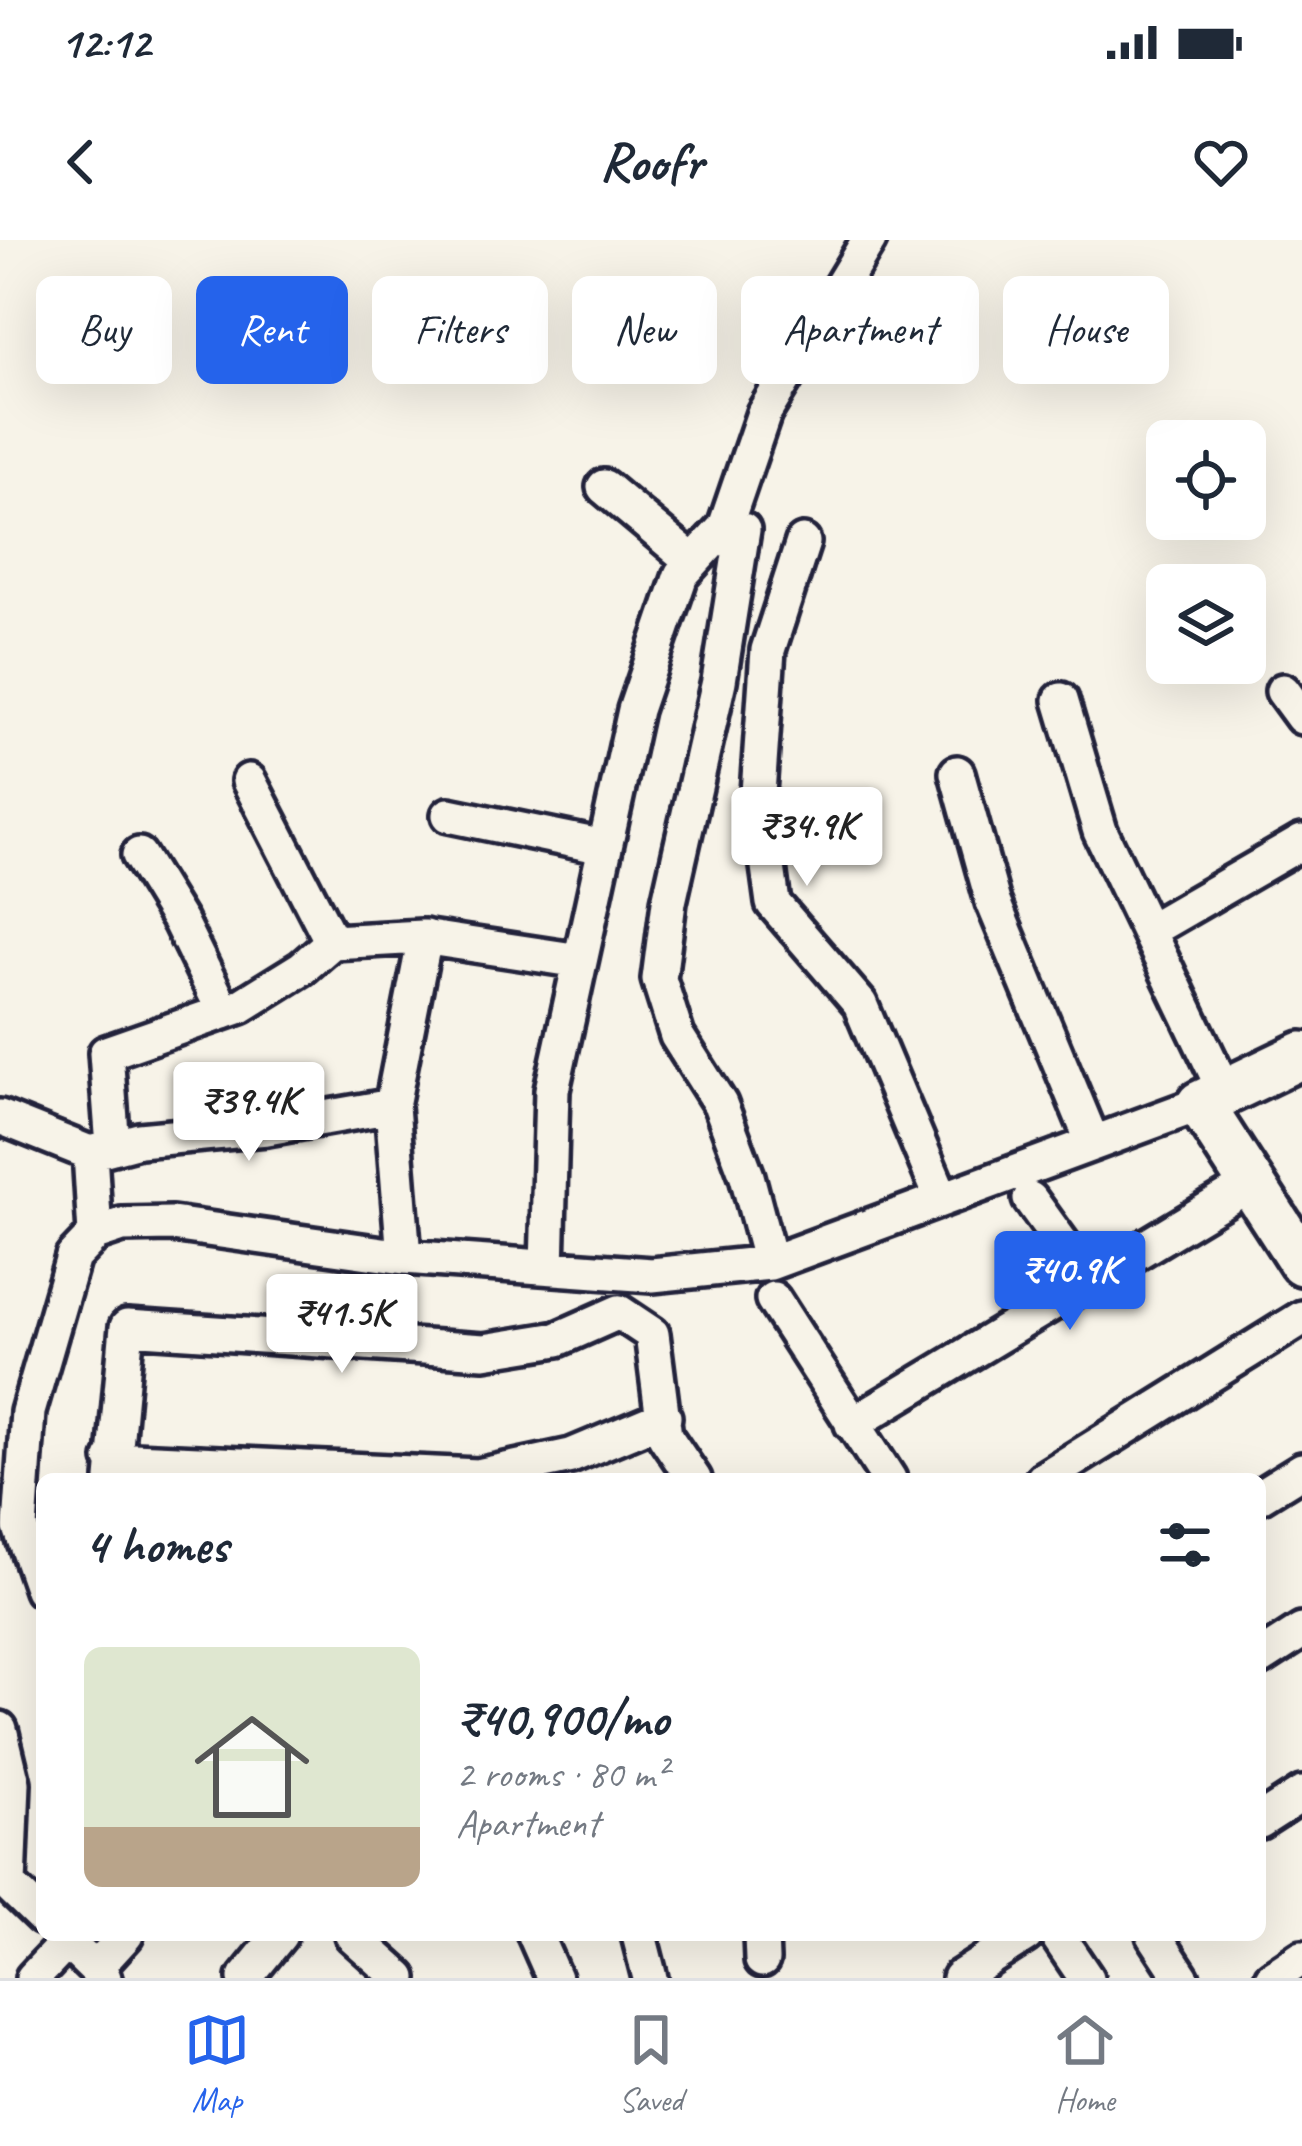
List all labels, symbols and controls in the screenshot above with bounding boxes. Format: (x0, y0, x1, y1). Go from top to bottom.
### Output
text: 12:12 (60, 14, 150, 71)
text: Roofr (599, 128, 703, 196)
icon: back (48, 129, 114, 195)
icon: heart (1188, 129, 1254, 195)
chip: Buy (36, 276, 172, 384)
chip: Rent (196, 276, 348, 384)
chip: Filters (372, 276, 548, 384)
chip: New (572, 276, 717, 384)
chip: Apartment (741, 276, 979, 384)
chip: House (1003, 276, 1169, 384)
map controls (1146, 420, 1266, 684)
button: locate (1146, 420, 1266, 540)
button: layers (1146, 564, 1266, 684)
pin: ₹34.9K (709, 787, 905, 889)
text: ₹34.9K (758, 801, 856, 850)
pin: ₹39.4K (151, 1062, 347, 1164)
text: ₹39.4K (200, 1076, 298, 1125)
pin: ₹40.9K (972, 1231, 1168, 1333)
text: ₹40.9K (1021, 1245, 1119, 1294)
pin: ₹41.5K (244, 1274, 440, 1376)
text: ₹41.5K (293, 1288, 391, 1337)
icon: filters (1152, 1512, 1218, 1578)
text: 4 homes (84, 1513, 228, 1577)
text: ₹40,900/mo (456, 1686, 669, 1750)
icon: home (180, 1695, 324, 1839)
text: 2 rooms · 80 m² (456, 1750, 667, 1799)
text: Apartment (456, 1799, 599, 1848)
tab: Map (184, 2007, 250, 2121)
tab: Saved (618, 2007, 684, 2121)
tab: Home (1052, 2007, 1118, 2121)

